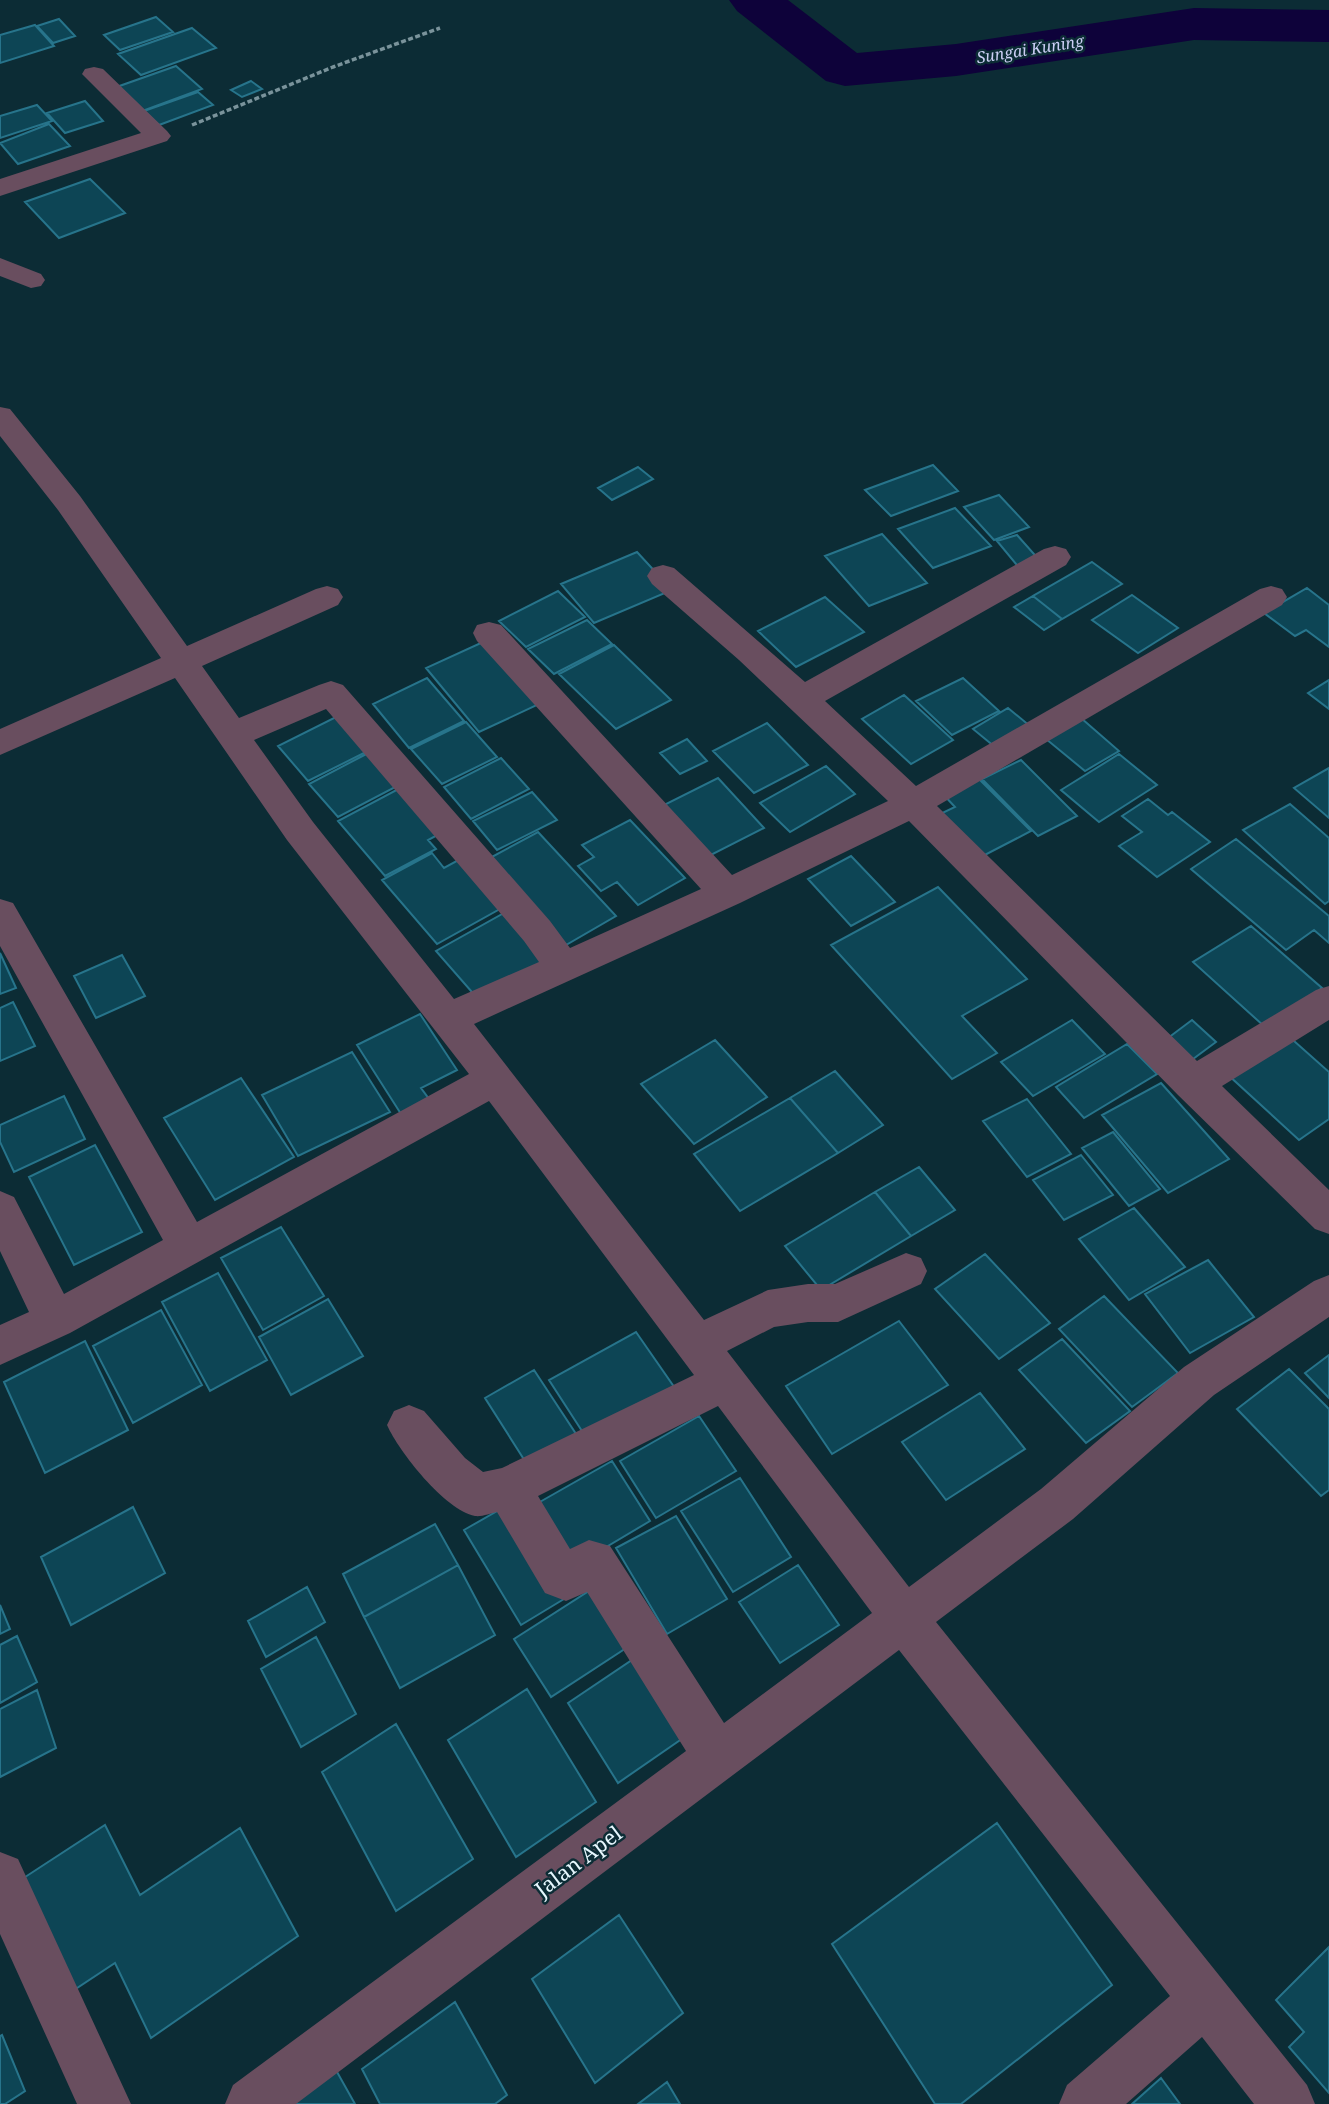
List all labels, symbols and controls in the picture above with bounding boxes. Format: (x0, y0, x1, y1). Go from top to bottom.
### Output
water label: Sungai Kuning (975, 29, 1086, 68)
street label: Jalan Apel (528, 1819, 628, 1904)

